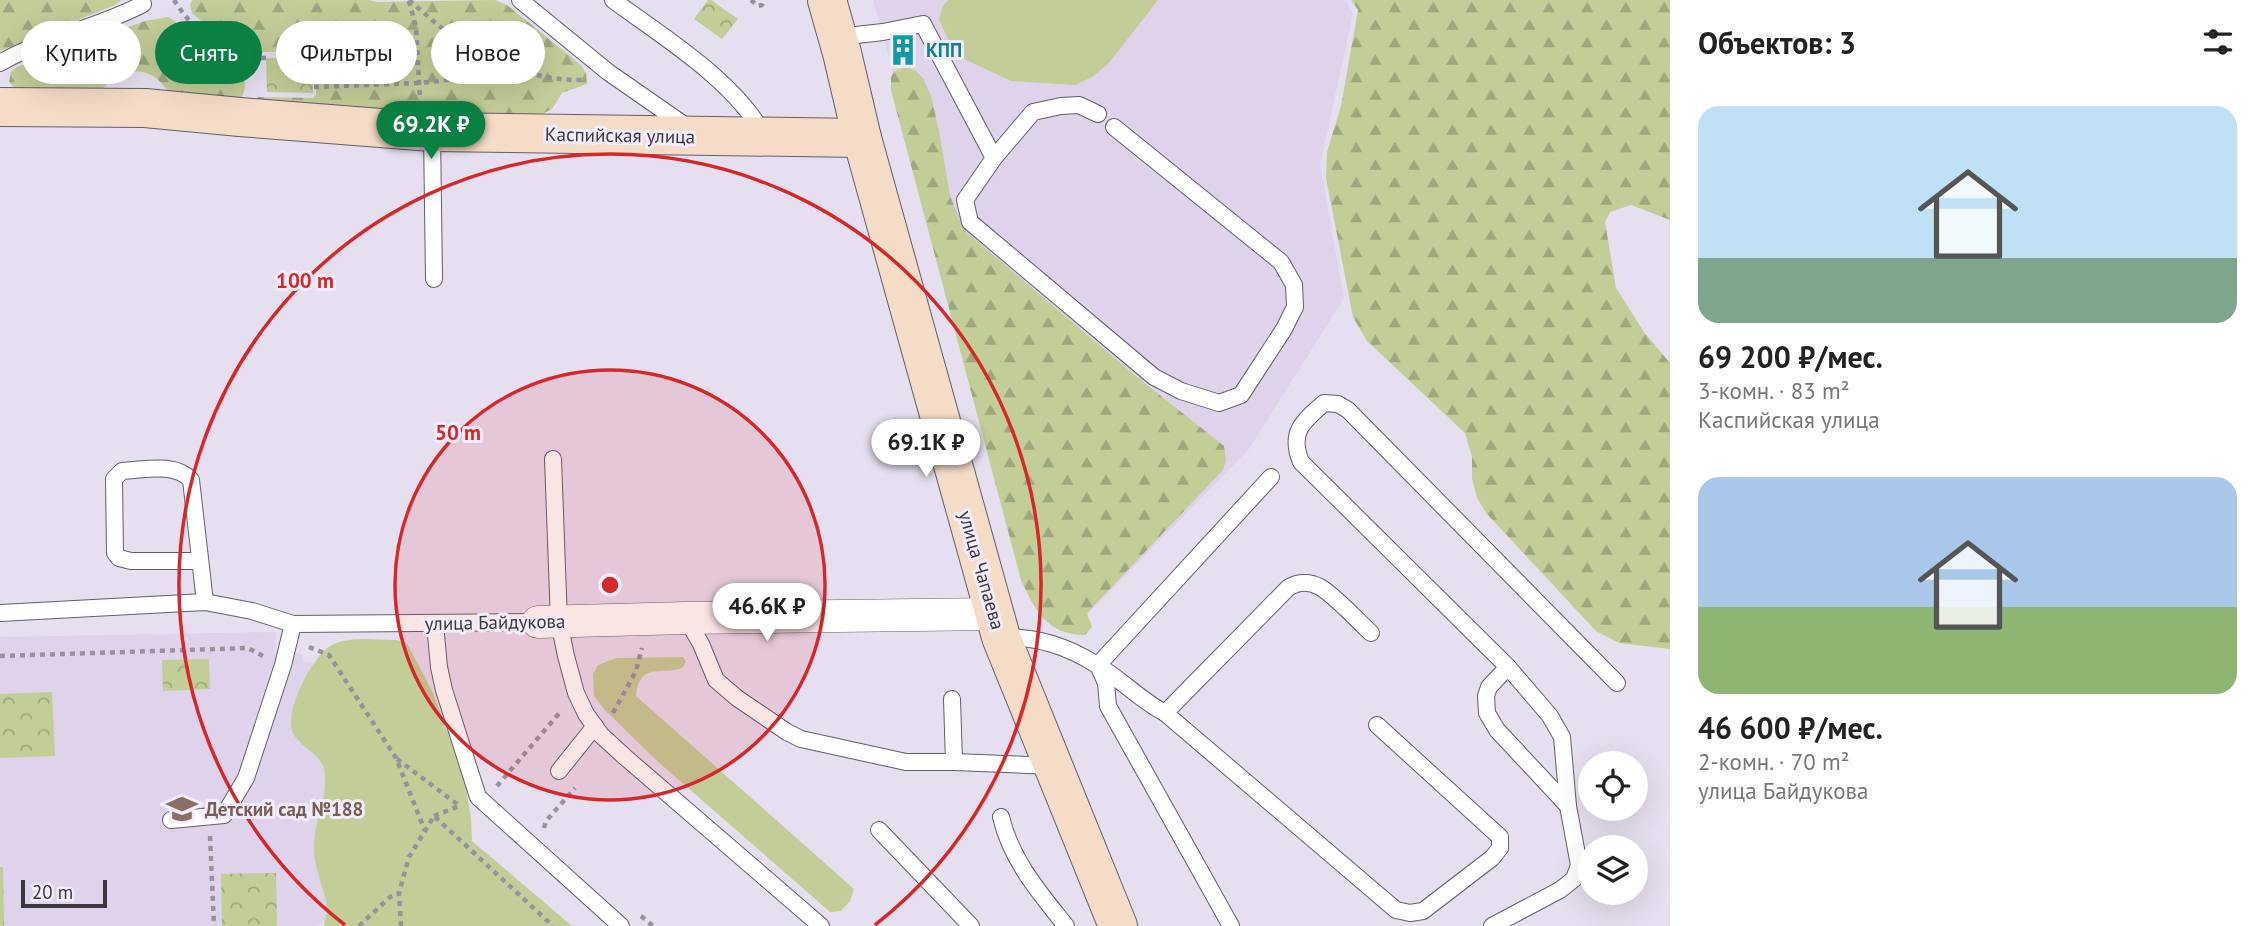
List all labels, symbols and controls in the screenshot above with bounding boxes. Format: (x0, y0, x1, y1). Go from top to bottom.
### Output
chip: Купить (21, 21, 141, 84)
chip: Снять (155, 21, 262, 84)
chip: Фильтры (276, 21, 417, 84)
chip: Новое (431, 21, 545, 84)
text: Объектов: 3 (1698, 23, 1856, 62)
icon: filters (2199, 23, 2237, 61)
building icon: КПП (886, 33, 920, 67)
place label: КПП (926, 38, 962, 62)
pin: 69.2K ₽ (366, 102, 496, 161)
text: 69.2K ₽ (392, 109, 470, 138)
street label: Каспийская улица (545, 122, 695, 148)
icon: home (1905, 151, 2031, 277)
text: 100 m (276, 267, 334, 294)
text: 69 200 ₽/мес. (1698, 337, 1883, 376)
text: 3-комн. · 83 m² (1698, 376, 1850, 405)
text: Каспийская улица (1698, 405, 1880, 434)
text: 50 m (435, 419, 481, 446)
pin: 69.1K ₽ (861, 420, 991, 479)
text: 69.1K ₽ (887, 427, 965, 456)
street label: улица Чапаева (954, 508, 1010, 632)
icon: home (1905, 522, 2031, 648)
centre of rings (598, 573, 622, 597)
pin: 46.6K ₽ (702, 584, 832, 643)
text: 46.6K ₽ (728, 591, 806, 620)
street label: улица Байдукова (424, 609, 566, 635)
text: 46 600 ₽/мес. (1698, 708, 1883, 747)
text: 2-комн. · 70 m² (1698, 747, 1850, 776)
map controls (1578, 751, 1648, 905)
button: locate (1578, 751, 1648, 821)
text: улица Байдукова (1698, 776, 1868, 805)
school or university icon: Детский сад №188 (165, 792, 199, 826)
place label: Детский сад №188 (205, 797, 363, 821)
button: layers (1578, 835, 1648, 905)
scale bar (21, 877, 107, 909)
text: 20 m (32, 880, 73, 904)

